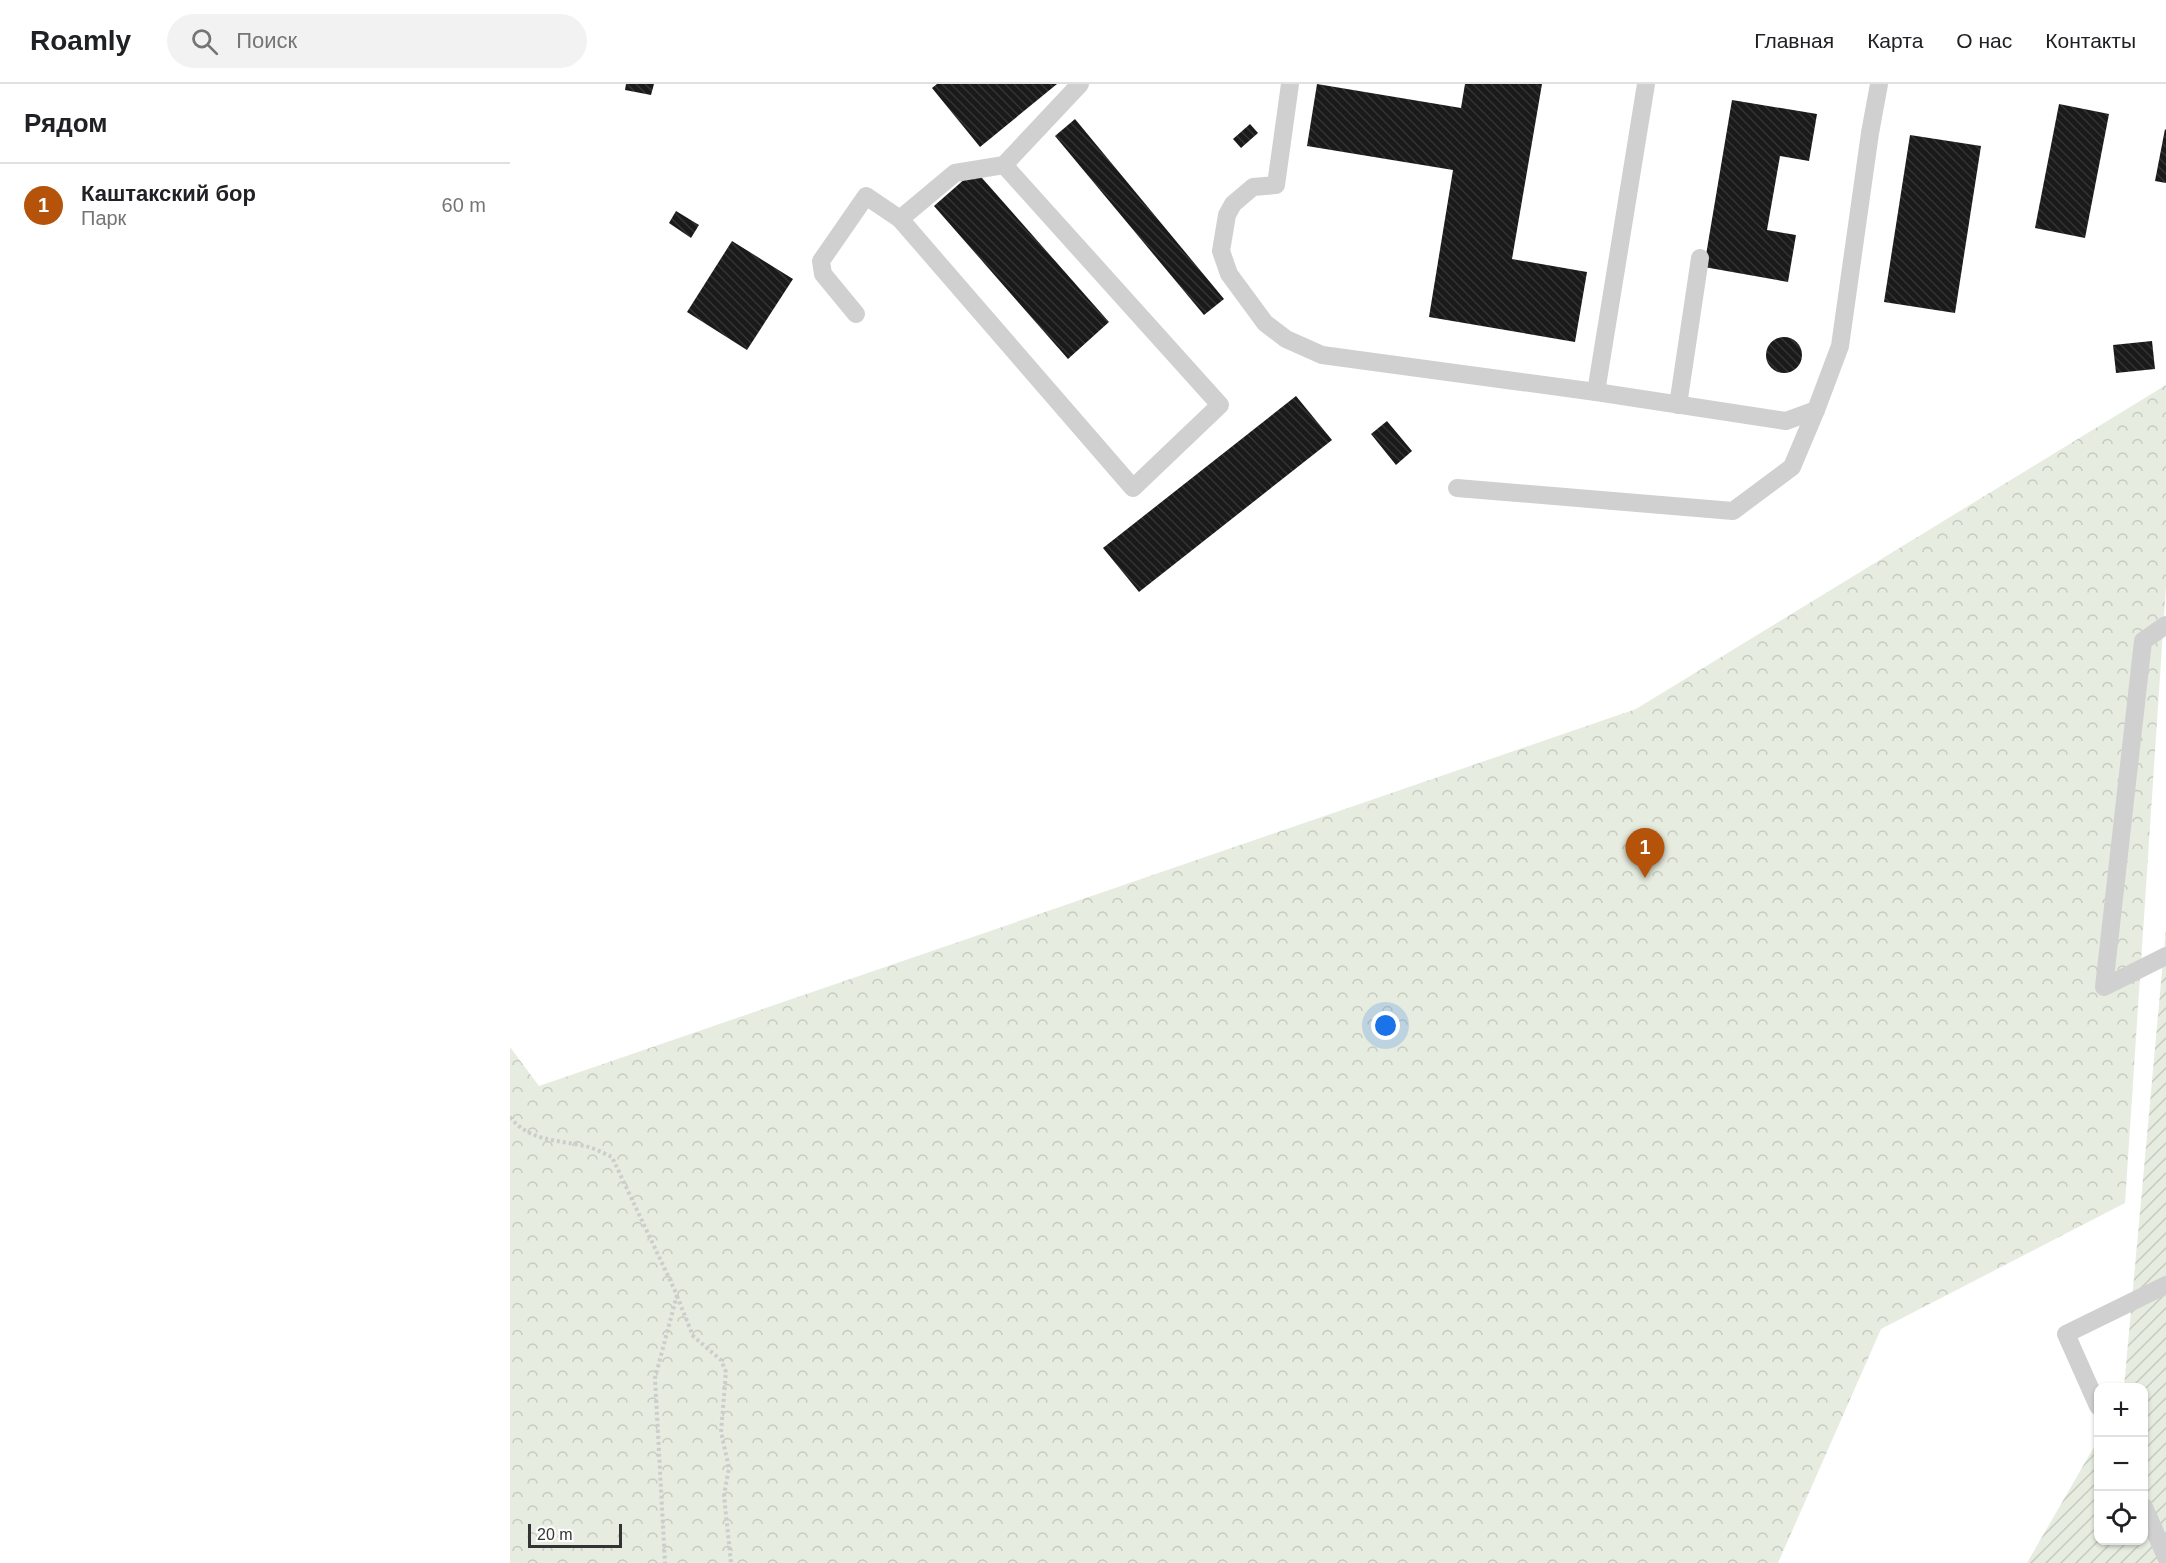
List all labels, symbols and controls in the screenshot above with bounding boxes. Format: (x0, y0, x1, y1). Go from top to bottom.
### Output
search box (167, 14, 587, 68)
text: Roamly (30, 25, 131, 56)
icon: search (188, 25, 221, 58)
text: Поиск (236, 28, 297, 53)
text: Главная (1754, 29, 1834, 52)
text: Карта (1867, 29, 1923, 52)
text: О нас (1956, 29, 2012, 52)
text: Контакты (2045, 29, 2136, 52)
text: Рядом (24, 108, 107, 138)
text: Каштакский бор (81, 181, 256, 206)
text: 1 (38, 194, 49, 216)
text: 60 m (442, 194, 486, 216)
text: Парк (81, 207, 126, 229)
pin: 1 (1626, 828, 1664, 878)
your location (1371, 1011, 1400, 1040)
map controls (2094, 1383, 2148, 1545)
button: + (2094, 1383, 2148, 1437)
button: − (2094, 1437, 2148, 1491)
button: locate (2094, 1491, 2148, 1545)
scale bar (528, 1521, 622, 1548)
text: 20 m (537, 1526, 573, 1543)

